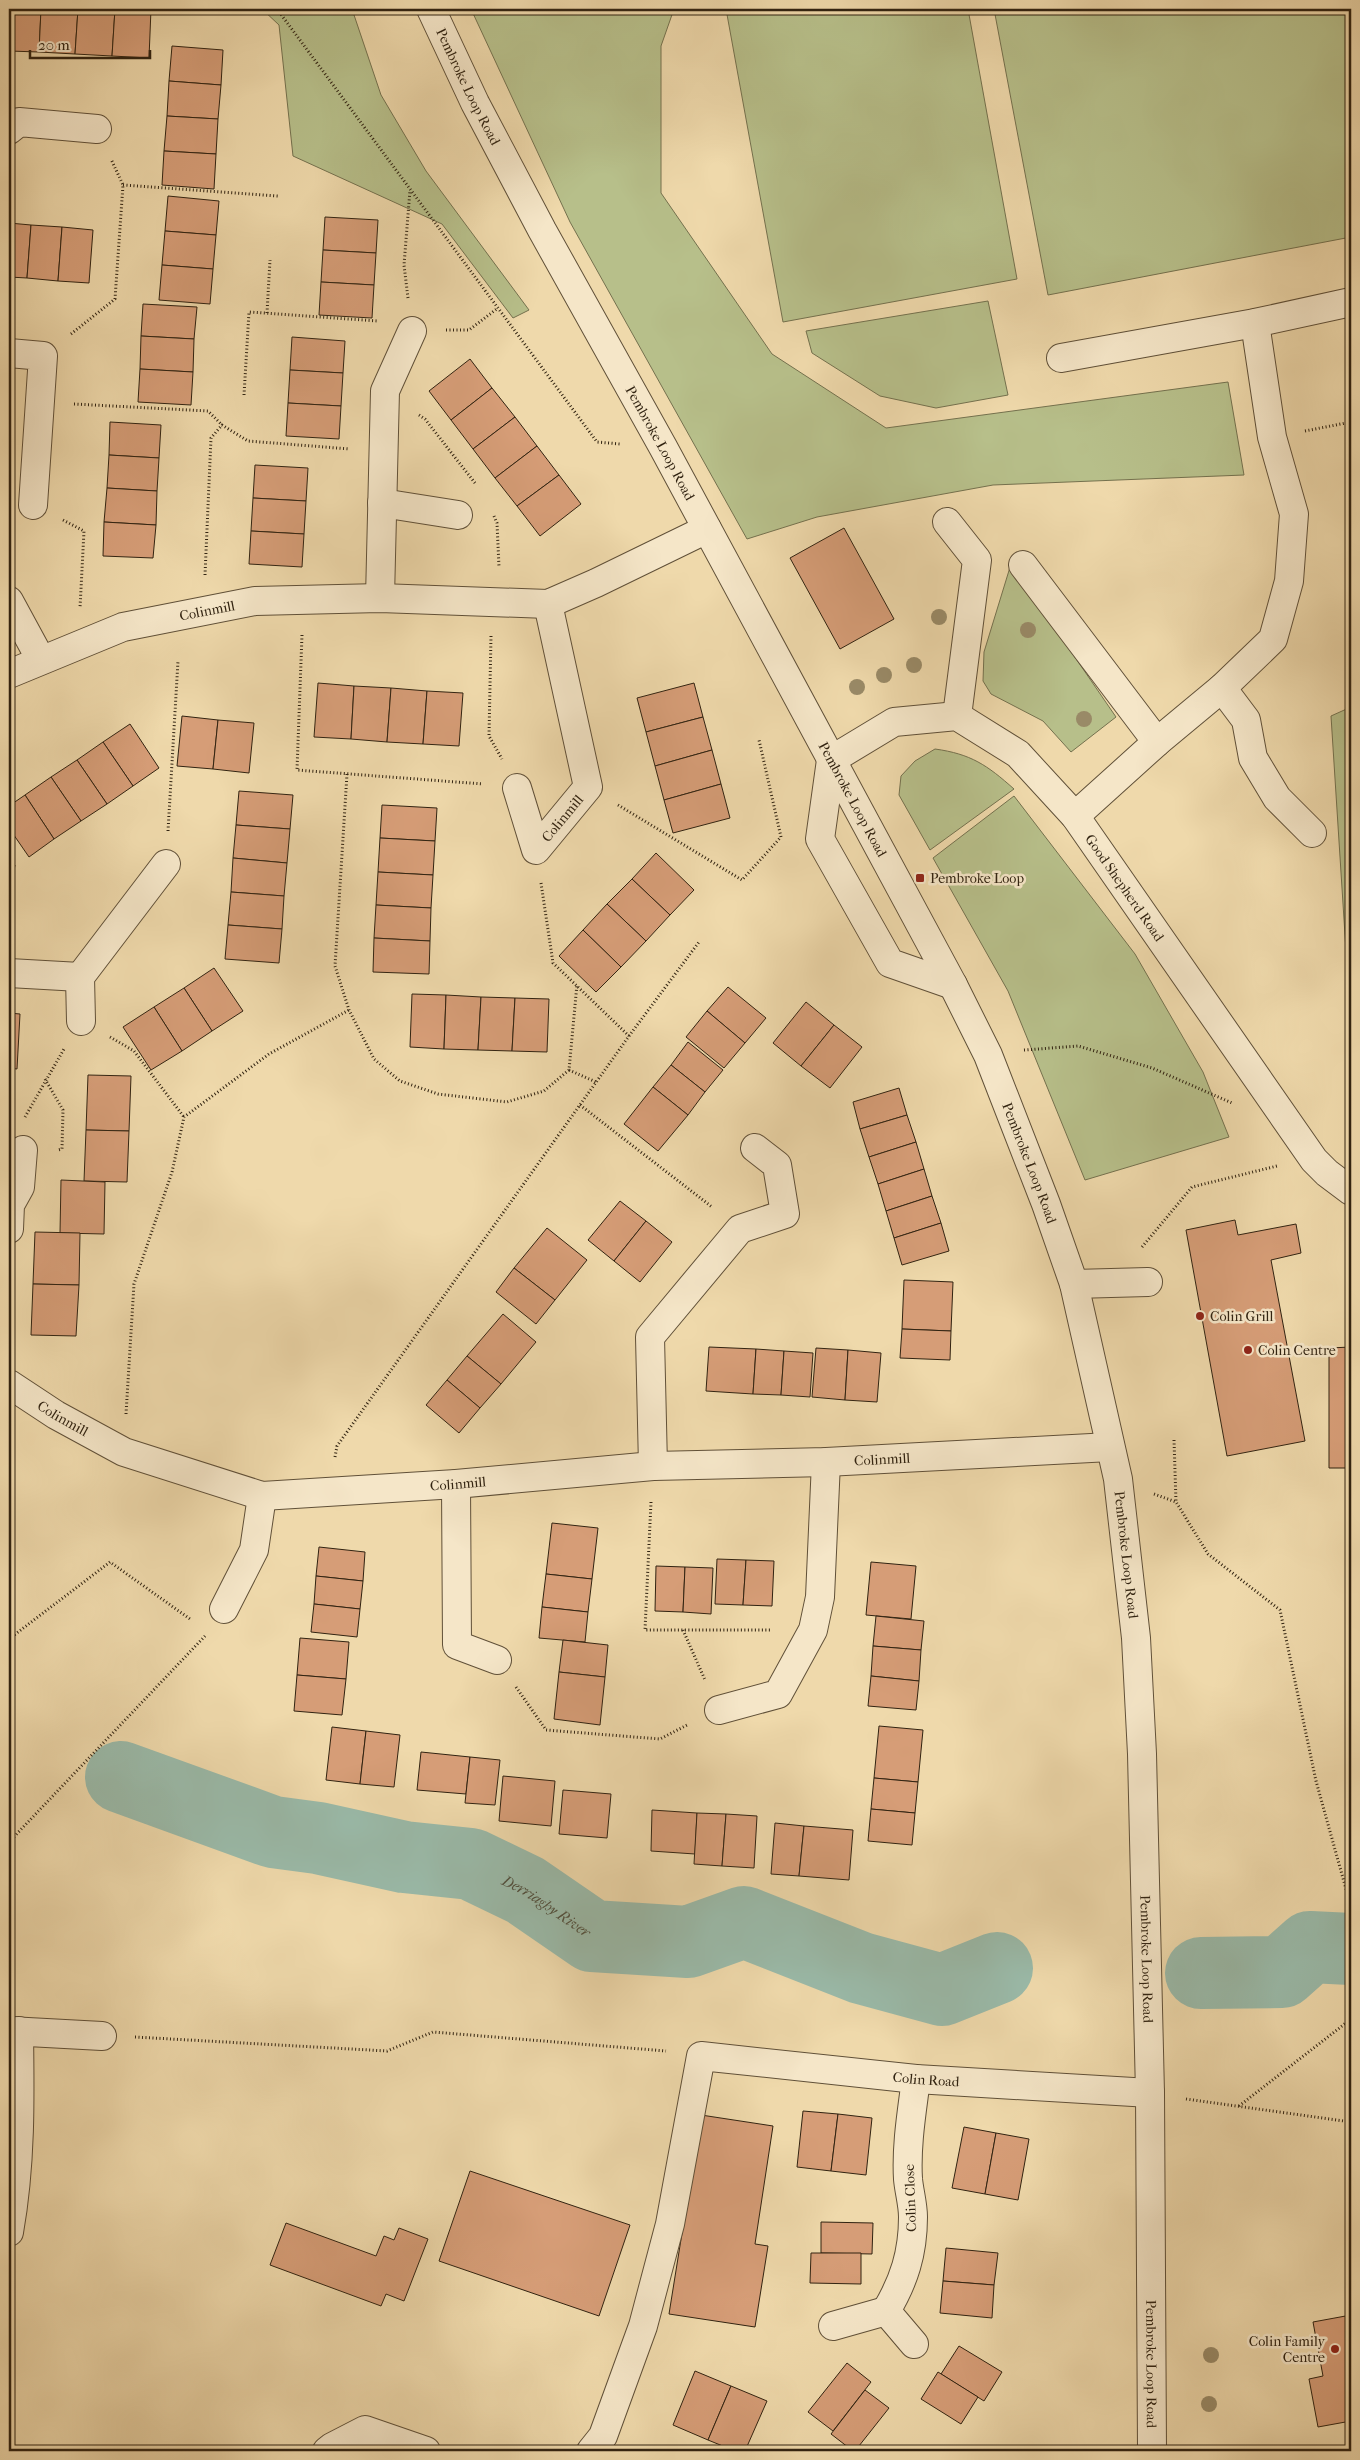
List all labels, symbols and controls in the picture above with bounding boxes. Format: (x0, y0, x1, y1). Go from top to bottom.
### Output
street label: Pembroke Loop Road (432, 25, 504, 149)
scale bar (30, 28, 150, 60)
text: 20 m (38, 36, 70, 54)
street label: Pembroke Loop Road (622, 383, 698, 504)
street label: Colinmill (178, 597, 236, 625)
street label: Pembroke Loop Road (815, 739, 891, 860)
street label: Colinmill (538, 791, 587, 846)
street label: Good Shepherd Road (1081, 831, 1168, 945)
place label: Pembroke Loop (930, 870, 1024, 887)
marker: Pembroke Loop (914, 872, 926, 884)
street label: Pembroke Loop Road (998, 1100, 1060, 1226)
place label: Colin Grill (1210, 1308, 1273, 1325)
marker: Colin Grill (1194, 1310, 1206, 1322)
place label: Colin Centre (1258, 1342, 1336, 1359)
marker: Colin Centre (1242, 1344, 1254, 1356)
street label: Colinmill (34, 1397, 91, 1440)
street label: Colinmill (854, 1450, 911, 1470)
street label: Colinmill (430, 1473, 487, 1495)
street label: Pembroke Loop Road (1110, 1490, 1142, 1620)
water label: Derriaghy River (498, 1871, 595, 1942)
street label: Pembroke Loop Road (1136, 1895, 1156, 2024)
street label: Colin Road (892, 2069, 960, 2091)
street label: Colin Close (901, 2164, 920, 2232)
street label: Pembroke Loop Road (1142, 2300, 1160, 2428)
place label: Colin Family Centre (1249, 2333, 1326, 2366)
marker: Colin Family Centre (1329, 2343, 1341, 2355)

